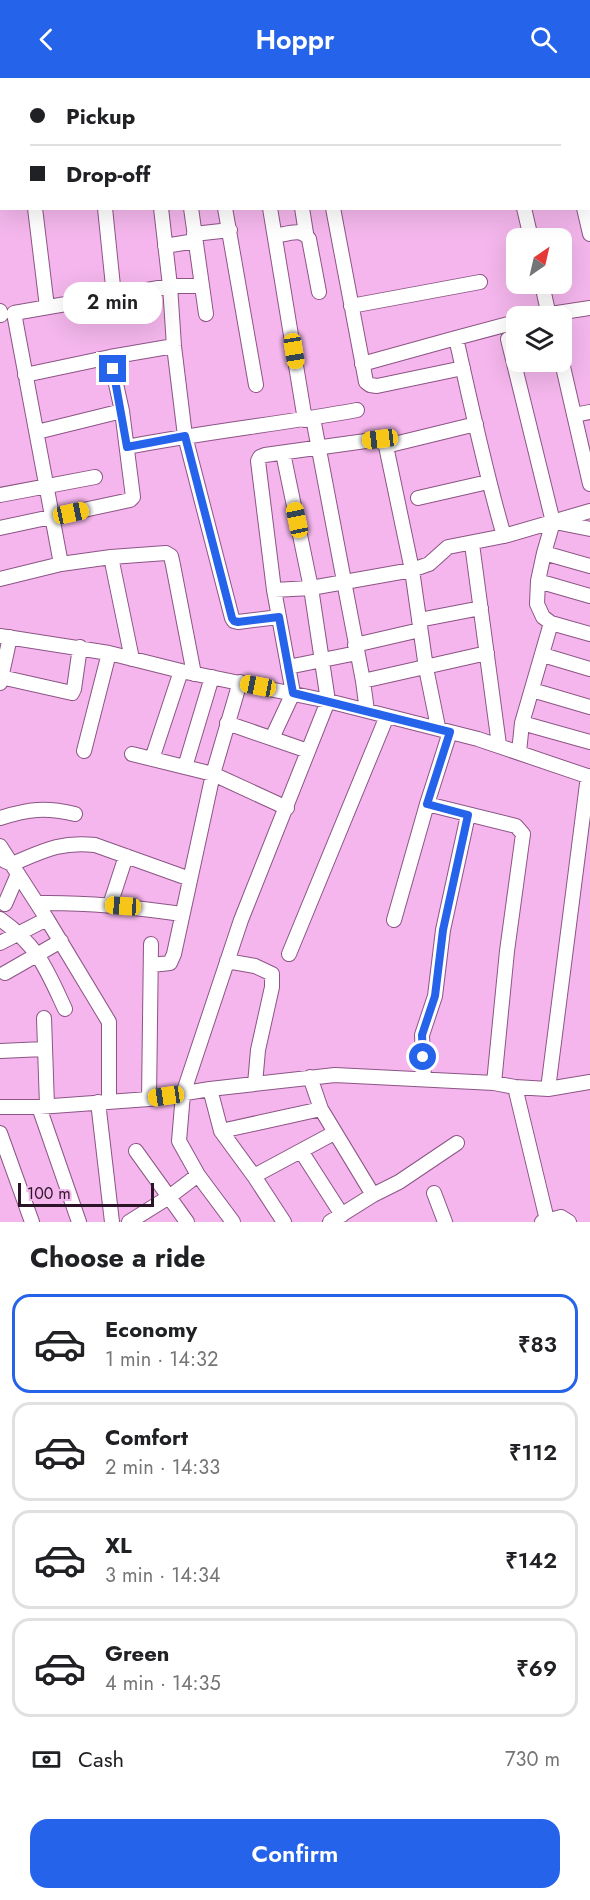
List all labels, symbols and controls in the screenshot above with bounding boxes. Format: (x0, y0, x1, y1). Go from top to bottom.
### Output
text: Hoppr (255, 20, 335, 59)
icon: back (30, 23, 63, 56)
icon: search (527, 23, 560, 56)
text: Pickup (66, 100, 135, 132)
text: Drop-off (66, 158, 150, 190)
north arrow (506, 228, 572, 294)
map controls (506, 228, 572, 372)
callout: 2 min (63, 282, 162, 324)
text: 2 min (87, 288, 138, 317)
button: layers (506, 306, 572, 372)
car (282, 332, 306, 370)
route end (99, 355, 126, 382)
car (361, 428, 399, 450)
car (52, 500, 90, 526)
car (284, 501, 310, 539)
car (239, 674, 277, 698)
car (104, 896, 142, 916)
route start (409, 1043, 436, 1070)
car (147, 1085, 185, 1107)
scale bar (18, 1180, 154, 1208)
text: 100 m (27, 1182, 71, 1205)
text: Choose a ride (30, 1238, 205, 1277)
text: Economy (105, 1313, 197, 1345)
icon: car (33, 1317, 87, 1371)
text: ₹83 (518, 1328, 557, 1360)
text: 1 min · 14:32 (105, 1345, 218, 1374)
text: Comfort (105, 1421, 188, 1453)
icon: car (33, 1425, 87, 1479)
text: ₹112 (509, 1436, 557, 1468)
text: 2 min · 14:33 (105, 1453, 220, 1482)
text: XL (105, 1529, 132, 1561)
icon: car (33, 1533, 87, 1587)
text: ₹142 (505, 1544, 557, 1576)
text: 3 min · 14:34 (105, 1561, 220, 1590)
text: Green (105, 1637, 169, 1669)
icon: car (33, 1641, 87, 1695)
text: ₹69 (516, 1652, 557, 1684)
text: 4 min · 14:35 (105, 1669, 221, 1698)
icon: cash (30, 1743, 63, 1776)
text: Cash (78, 1743, 124, 1775)
text: 730 m (505, 1745, 560, 1774)
button: Confirm (30, 1819, 560, 1888)

